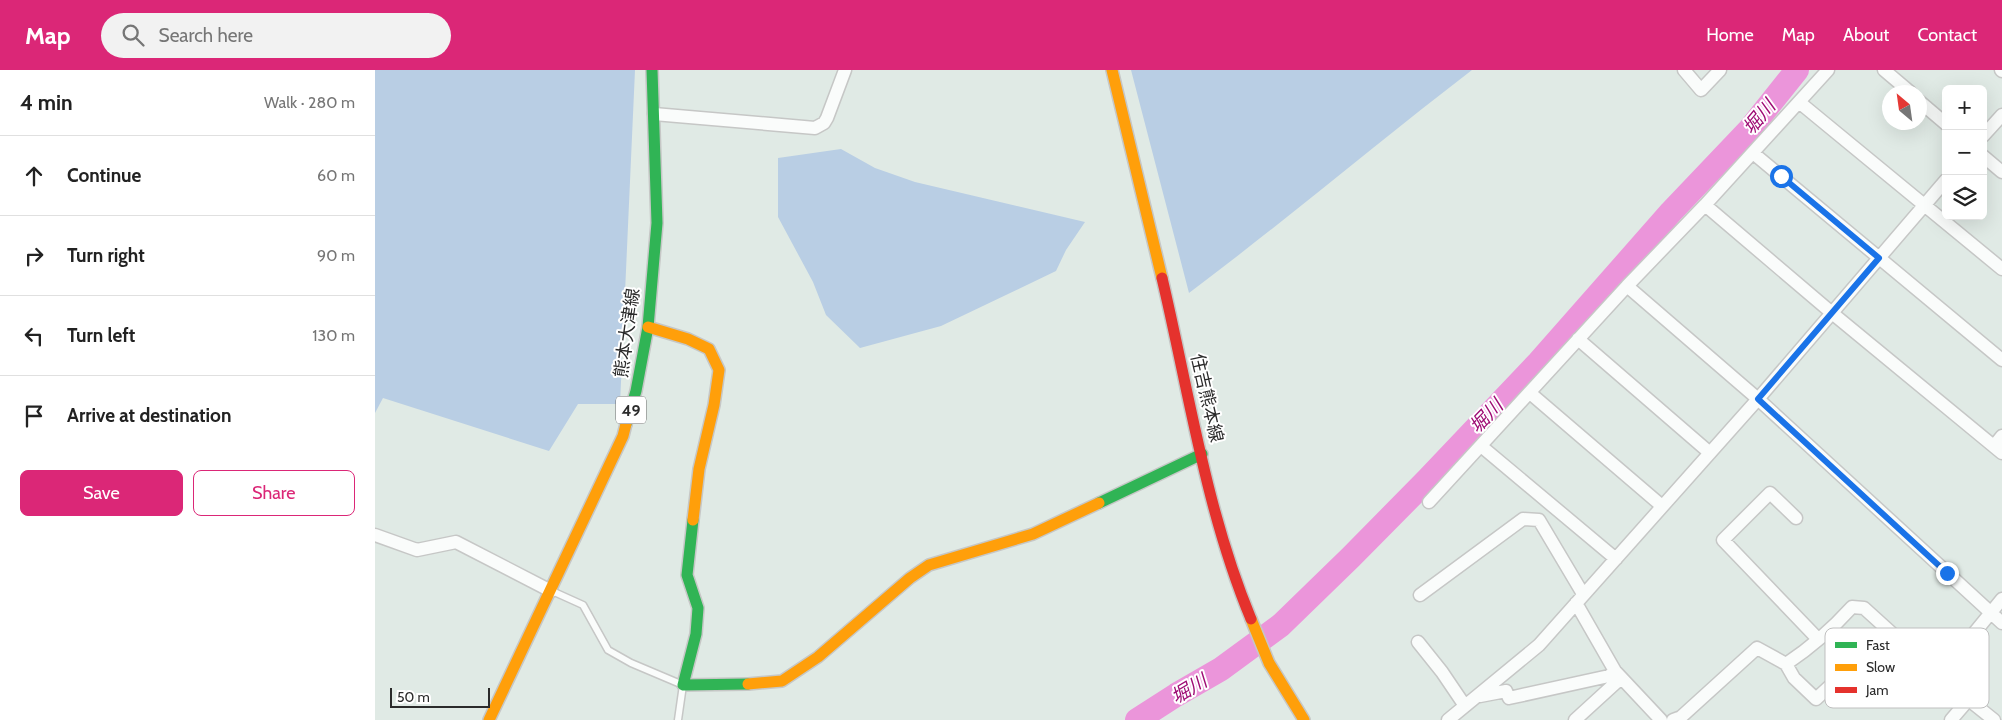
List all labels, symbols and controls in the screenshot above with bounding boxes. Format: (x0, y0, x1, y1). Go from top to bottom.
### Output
search box (101, 13, 451, 58)
text: Map (25, 21, 71, 50)
icon: search (119, 21, 147, 49)
text: Search here (159, 24, 253, 47)
text: Home (1706, 24, 1754, 46)
text: Map (1782, 24, 1815, 46)
text: About (1843, 24, 1889, 46)
text: Contact (1917, 24, 1977, 46)
north arrow (1882, 85, 1927, 130)
map controls (1942, 85, 1987, 220)
button: + (1942, 85, 1987, 130)
text: 4 min (20, 90, 73, 115)
text: Walk · 280 m (264, 93, 355, 112)
water label: 堀川 (1738, 94, 1781, 139)
button: − (1942, 130, 1987, 175)
icon: ahead (20, 162, 48, 190)
text: Continue (67, 164, 141, 187)
route start (1770, 165, 1793, 188)
text: 60 m (317, 166, 355, 185)
button: layers (1942, 175, 1987, 220)
icon: right (20, 242, 48, 270)
text: Turn right (67, 244, 145, 267)
text: 90 m (317, 246, 355, 265)
street label: 熊本大津線 (610, 287, 644, 379)
icon: left (20, 322, 48, 350)
text: Turn left (67, 324, 135, 347)
text: 130 m (312, 326, 355, 345)
street label: 住吉熊本線 (1186, 352, 1228, 444)
water label: 堀川 (1465, 393, 1509, 438)
road number: 49 (616, 396, 646, 424)
icon: arrive (20, 402, 48, 430)
text: Arrive at destination (67, 404, 231, 427)
button: Save (20, 470, 183, 516)
button: Share (193, 470, 355, 516)
route end (1936, 562, 1959, 585)
legend (1825, 628, 1989, 708)
text: Fast (1866, 636, 1890, 654)
text: Slow (1866, 658, 1895, 676)
water label: 堀川 (1167, 668, 1213, 709)
text: Jam (1865, 681, 1888, 699)
scale bar (390, 685, 490, 708)
text: 50 m (397, 688, 430, 706)

